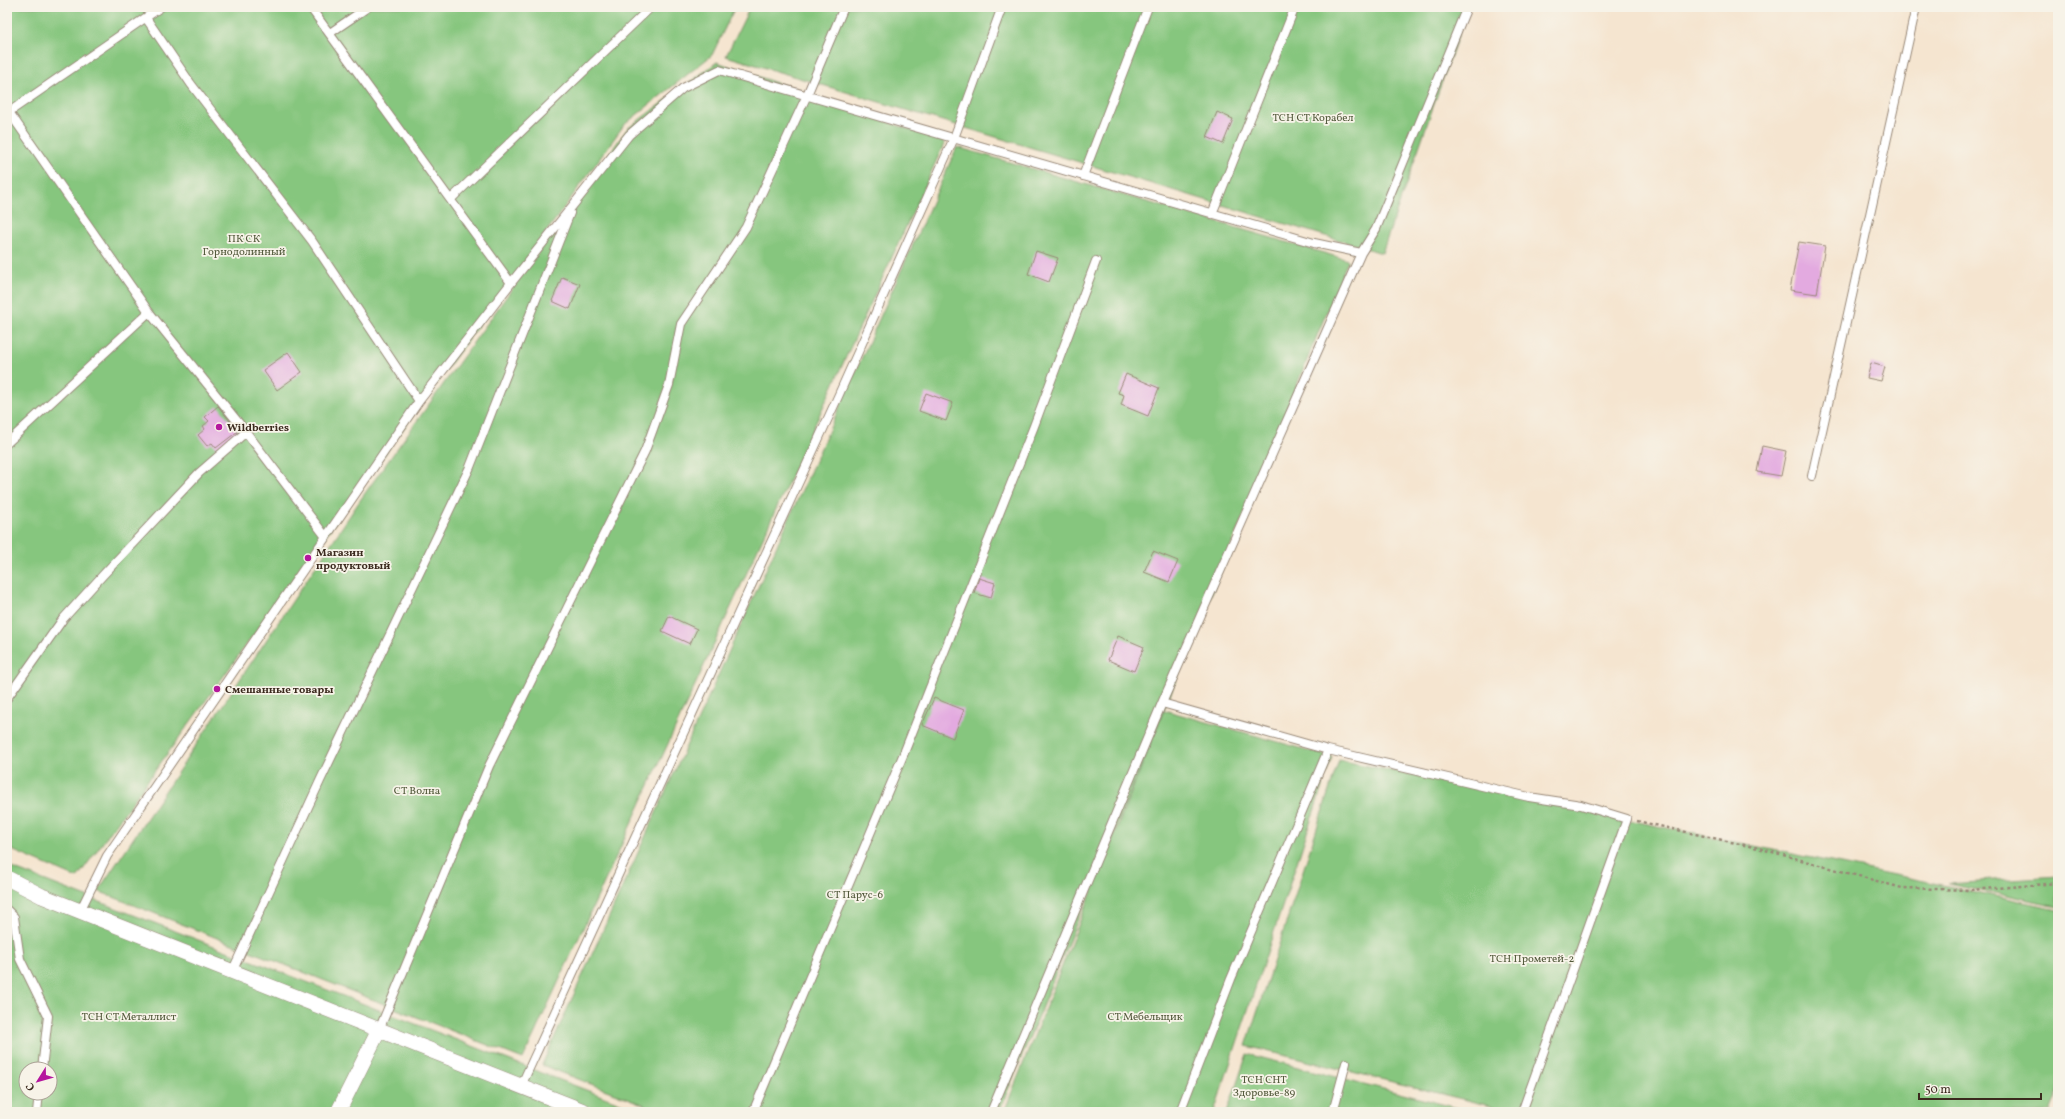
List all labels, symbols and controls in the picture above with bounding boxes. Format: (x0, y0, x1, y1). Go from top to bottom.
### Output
park label: ТСН СТ Корабел (1272, 111, 1354, 126)
park label: ПК СК Горнодолинный (203, 232, 286, 260)
place label: Wildberries (227, 421, 289, 436)
marker: Wildberries (214, 422, 224, 432)
place label: Магазин продуктовый (316, 546, 390, 574)
marker: Магазин продуктовый (303, 553, 313, 563)
place label: Смешанные товары (225, 683, 333, 698)
marker: Смешанные товары (212, 684, 222, 694)
park label: СТ Волна (394, 784, 441, 799)
park label: СТ Парус-6 (827, 888, 884, 903)
park label: ТСН Прометей-2 (1490, 952, 1574, 967)
park label: ТСН СТ Металлист (82, 1010, 177, 1025)
park label: СТ Мебельщик (1107, 1010, 1183, 1025)
north arrow (18, 1061, 58, 1101)
park label: ТСН СНТ Здоровье-89 (1233, 1073, 1296, 1101)
scale bar (1919, 1075, 2041, 1101)
text: С (23, 1079, 39, 1093)
text: 50 m (1925, 1082, 1951, 1098)

